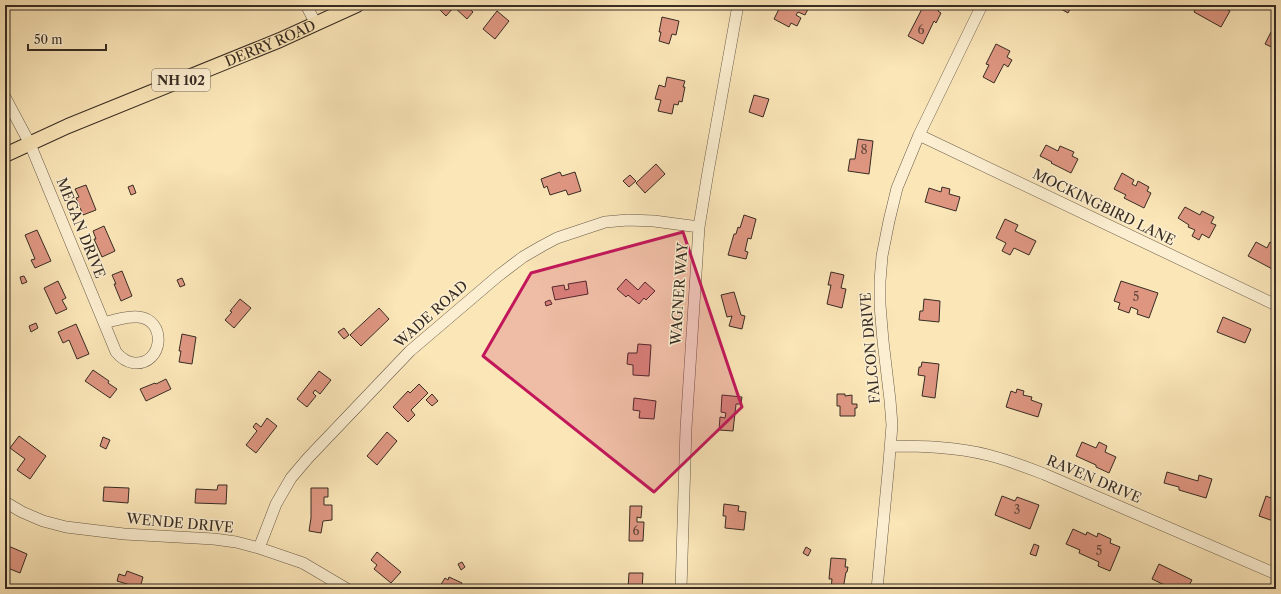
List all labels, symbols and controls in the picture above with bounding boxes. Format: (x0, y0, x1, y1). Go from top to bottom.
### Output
street label: DERRY ROAD (222, 16, 319, 70)
house number: 6 (917, 22, 925, 37)
scale bar (28, 26, 106, 52)
text: 50 m (34, 32, 63, 47)
road number: NH 102 (152, 69, 210, 91)
house number: 8 (860, 142, 868, 157)
street label: MOCKINGBIRD LANE (1030, 165, 1178, 249)
street label: MEGAN DRIVE (53, 175, 109, 281)
street label: WAGNER WAY (666, 241, 692, 347)
street label: WADE ROAD (390, 276, 471, 352)
house number: 5 (1133, 289, 1139, 304)
street label: FALCON DRIVE (856, 291, 884, 405)
street label: RAVEN DRIVE (1044, 451, 1144, 507)
house number: 3 (1014, 502, 1020, 517)
street label: WENDE DRIVE (125, 509, 234, 537)
house number: 6 (632, 523, 640, 538)
house number: 5 (1096, 543, 1102, 558)

